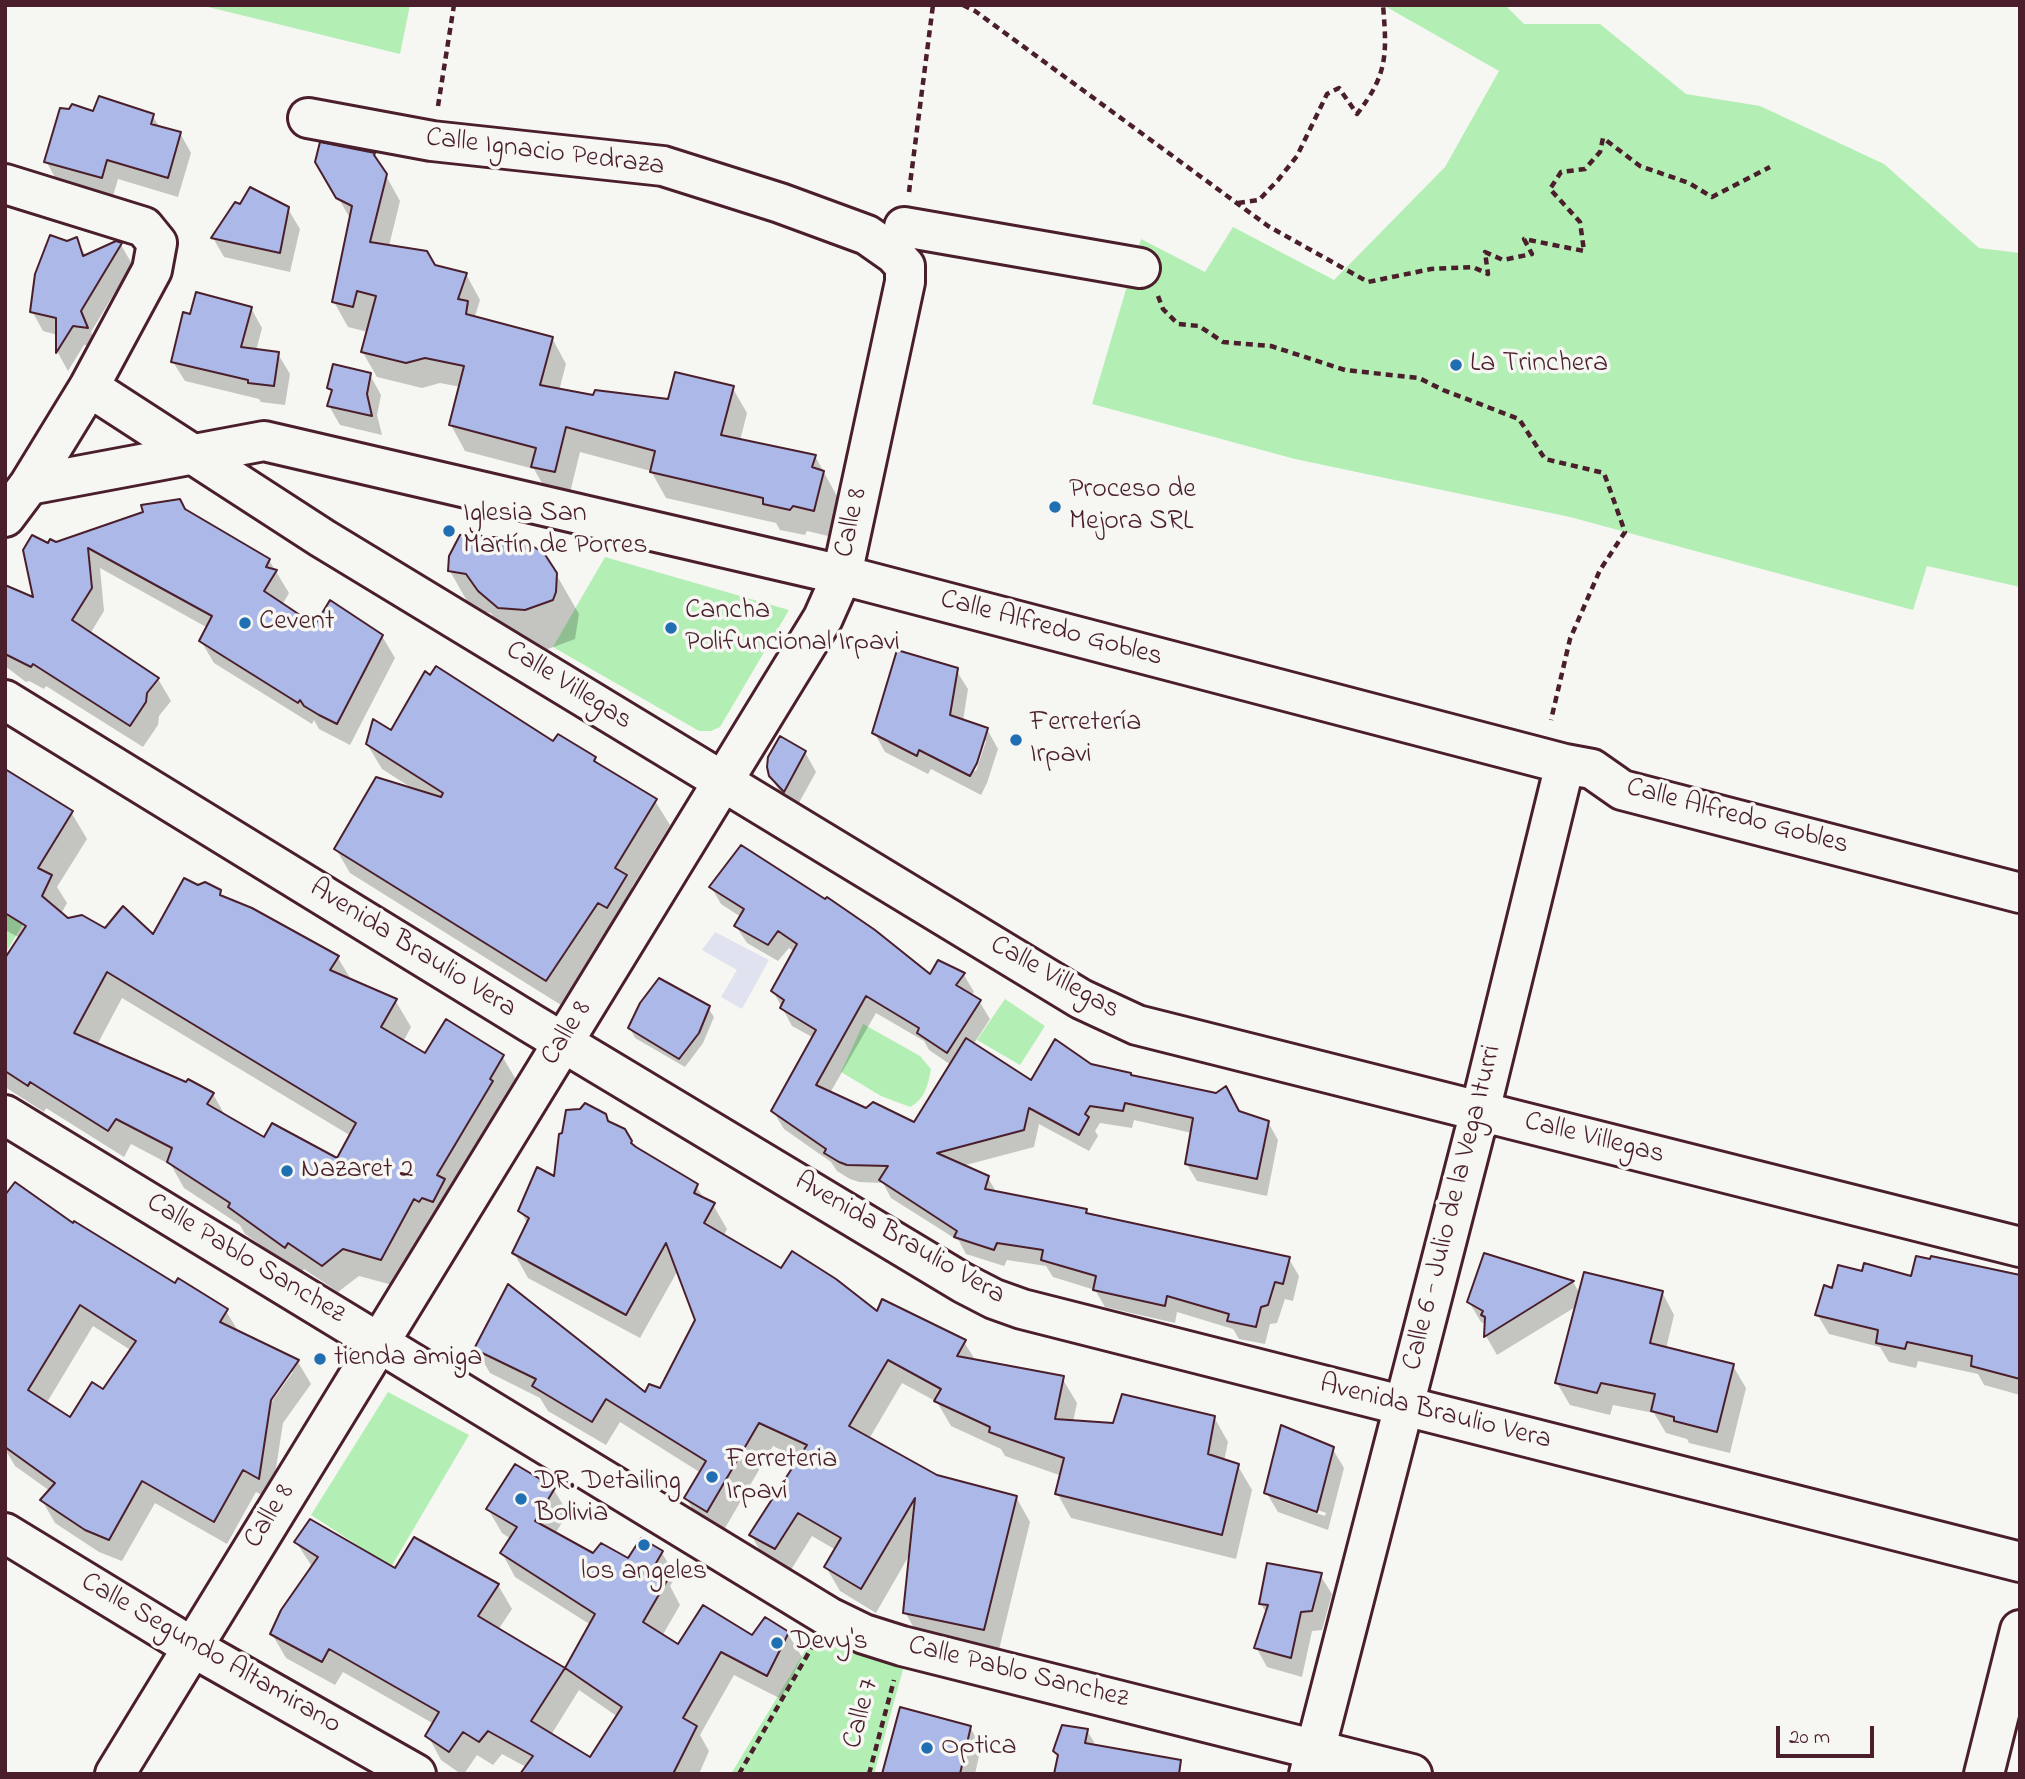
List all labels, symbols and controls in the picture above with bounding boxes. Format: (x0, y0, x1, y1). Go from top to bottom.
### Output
street label: Calle Ignacio Pedraza (424, 123, 666, 185)
place label: La Trinchera (1470, 348, 1608, 382)
marker: La Trinchera (1448, 357, 1464, 373)
place label: Proceso de Mejora SRL (1069, 474, 1196, 540)
street label: Calle 8 (829, 485, 877, 561)
place label: Iglesia San Martín de Porres (463, 498, 648, 564)
marker: Proceso de Mejora SRL (1047, 499, 1063, 515)
marker: Iglesia San Martín de Porres (441, 523, 457, 539)
street label: Calle Alfredo Gobles (936, 584, 1166, 676)
place label: Cancha Polifuncional Irpavi (685, 595, 900, 661)
place label: Cevent (259, 606, 334, 640)
marker: Cevent (237, 615, 253, 631)
marker: Cancha Polifuncional Irpavi (663, 620, 679, 636)
street label: Calle Villegas (498, 635, 638, 739)
place label: Ferretería Irpavi (1030, 707, 1141, 773)
marker: Ferretería Irpavi (1008, 732, 1024, 748)
street label: Calle Alfredo Gobles (1622, 772, 1852, 864)
street label: Avenida Braulio Vera (302, 873, 522, 1027)
street label: Calle Villegas (983, 930, 1125, 1028)
street label: Calle 8 (535, 995, 601, 1073)
street label: Calle 6 - Julio de la Vega Iturri (1397, 1042, 1511, 1374)
street label: Calle Villegas (1521, 1106, 1667, 1174)
place label: Nazaret 2 (301, 1154, 413, 1188)
marker: Nazaret 2 (279, 1163, 295, 1179)
street label: Avenida Braulio Vera (788, 1166, 1010, 1314)
street label: Calle Pablo Sanchez (139, 1187, 351, 1333)
place label: tienda amiga (334, 1342, 482, 1376)
marker: tienda amiga (312, 1351, 328, 1367)
street label: Avenida Braulio Vera (1316, 1369, 1554, 1459)
place label: Ferreteria Irpavi (726, 1444, 837, 1510)
place label: DR. Detailing Bolivia (535, 1466, 681, 1532)
marker: Ferreteria Irpavi (704, 1469, 720, 1485)
street label: Calle 8 (238, 1478, 304, 1556)
marker: DR. Detailing Bolivia (513, 1491, 529, 1507)
marker: los angeles (636, 1537, 652, 1553)
place label: los angeles (581, 1556, 707, 1590)
street label: Calle Segundo Altamirano (74, 1567, 346, 1743)
place label: Devy's (791, 1626, 868, 1660)
street label: Calle Pablo Sanchez (904, 1630, 1132, 1718)
marker: Devy's (769, 1635, 785, 1651)
street label: Calle 7 (838, 1675, 888, 1753)
scale bar (1780, 1712, 1878, 1756)
text: 20 m (1789, 1723, 1830, 1753)
place label: Optica (941, 1731, 1017, 1765)
marker: Optica (919, 1740, 935, 1756)

